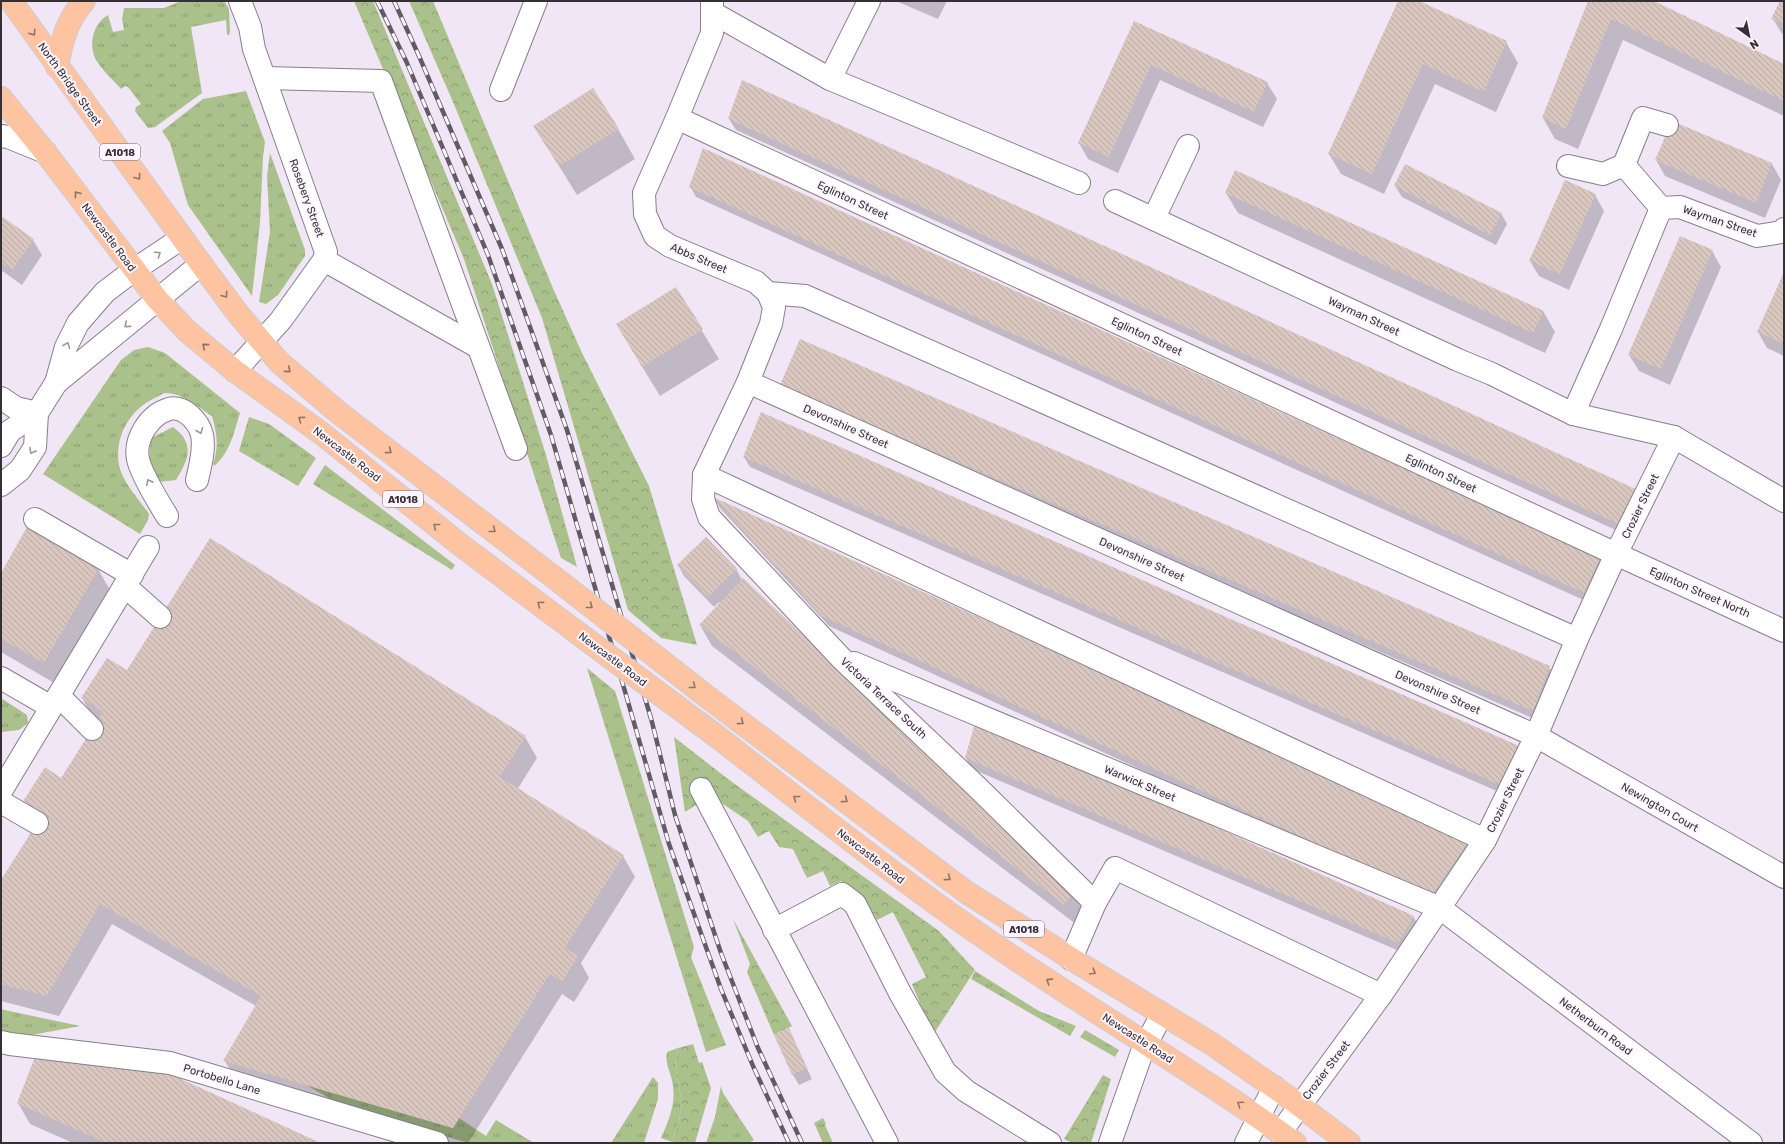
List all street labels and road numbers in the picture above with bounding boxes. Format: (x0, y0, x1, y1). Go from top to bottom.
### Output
street label: North Bridge Street (35, 40, 105, 129)
road number: A1018 (100, 144, 140, 160)
street label: Rosebery Street (286, 157, 327, 240)
street label: Eglinton Street (815, 178, 891, 223)
street label: Newcastle Road (79, 201, 138, 274)
street label: Wayman Street (1681, 203, 1759, 240)
street label: Abbs Street (668, 241, 730, 277)
street label: Wayman Street (1326, 294, 1402, 339)
street label: Eglinton Street (1109, 314, 1185, 359)
street label: Devonshire Street (801, 402, 891, 451)
street label: Newcastle Road (310, 424, 383, 485)
street label: Eglinton Street (1403, 451, 1479, 496)
street label: Crozier Street (1619, 471, 1662, 541)
road number: A1018 (383, 491, 423, 507)
street label: Devonshire Street (1097, 535, 1187, 584)
street label: Eglinton Street North (1648, 564, 1752, 621)
street label: Newcastle Road (576, 630, 649, 689)
street label: Victoria Terrace South (838, 655, 930, 742)
street label: Devonshire Street (1393, 668, 1483, 717)
street label: Warwick Street (1102, 763, 1178, 805)
street label: Crozier Street (1484, 765, 1527, 835)
street label: Newington Court (1619, 780, 1701, 835)
street label: Newcastle Road (834, 826, 907, 887)
road number: A1018 (1004, 921, 1044, 937)
street label: Netherburn Road (1557, 995, 1635, 1058)
street label: Newcastle Road (1100, 1011, 1176, 1066)
street label: Crozier Street (1300, 1038, 1353, 1102)
street label: Portobello Lane (182, 1062, 262, 1097)

